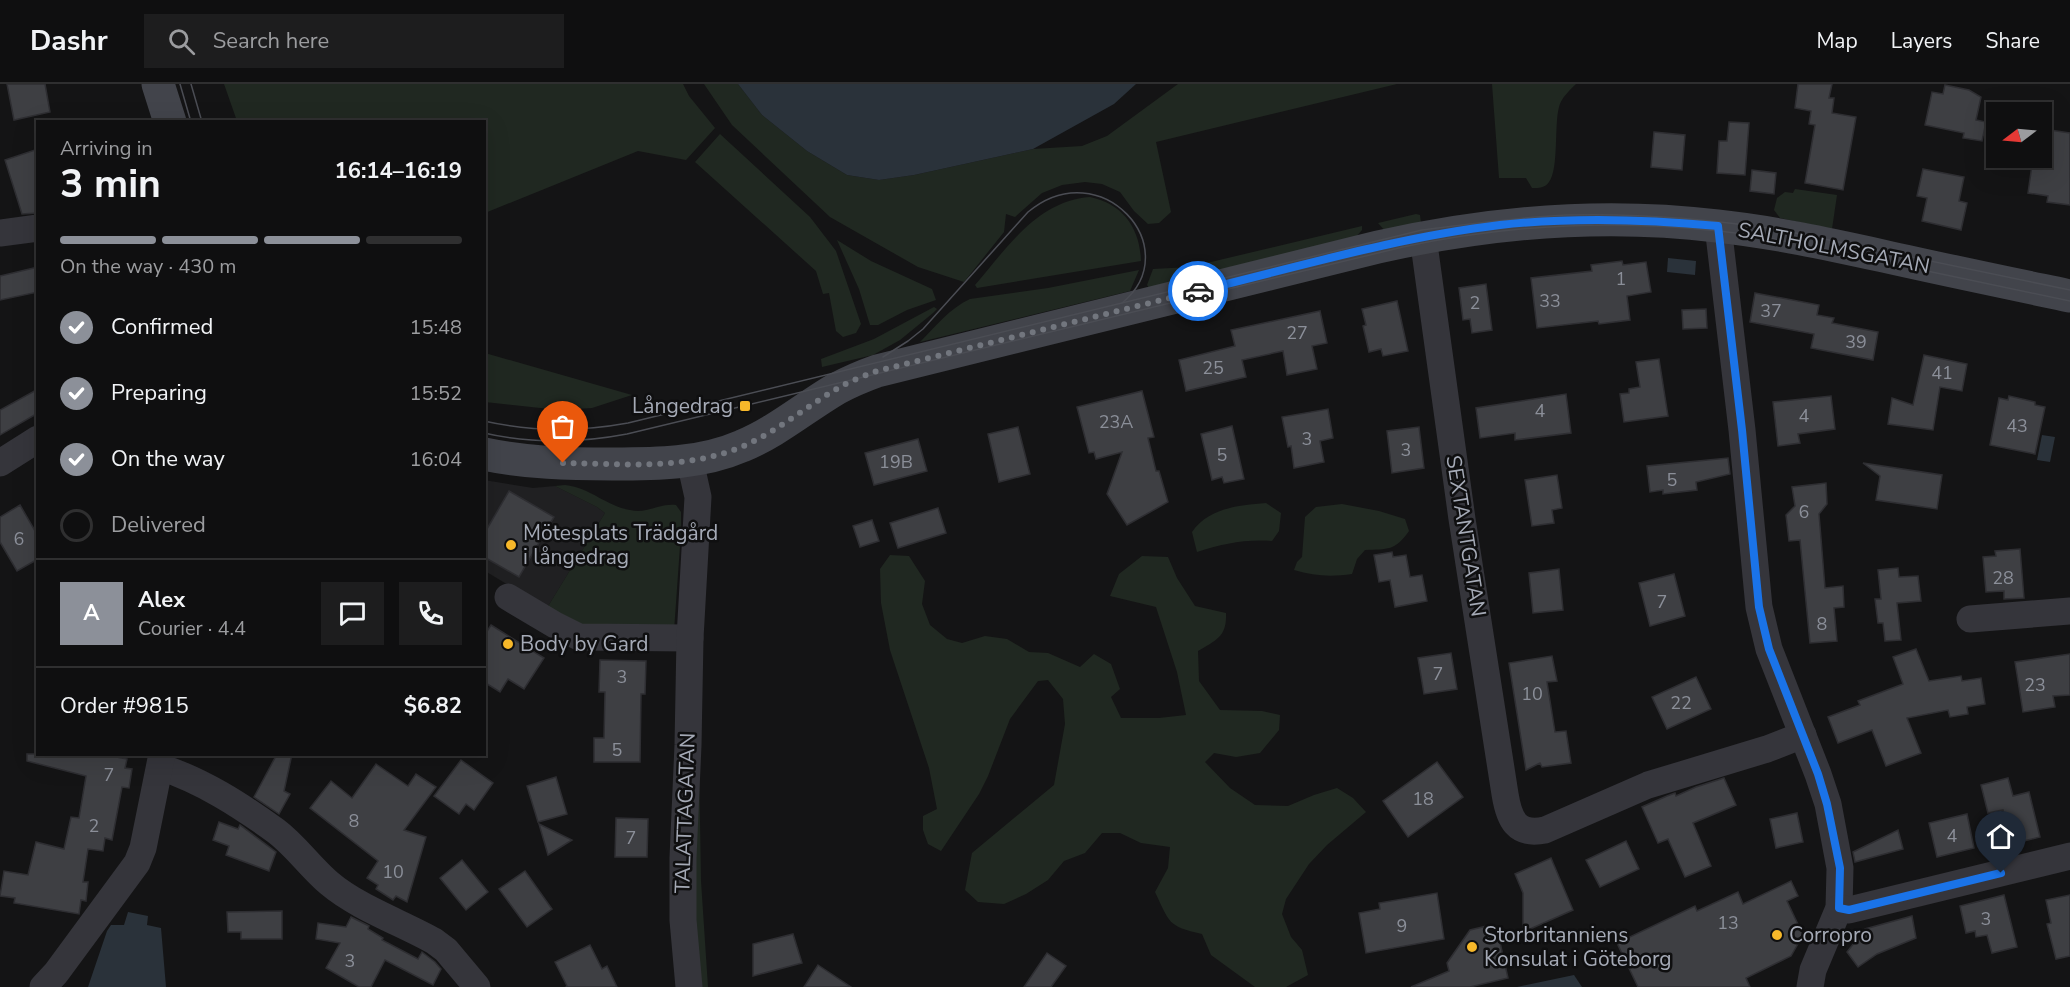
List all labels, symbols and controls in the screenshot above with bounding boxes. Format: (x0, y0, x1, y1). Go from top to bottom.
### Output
search box (144, 14, 564, 68)
text: Dashr (30, 22, 108, 60)
icon: search (165, 25, 198, 58)
text: Search here (213, 26, 329, 56)
text: Map (1816, 27, 1858, 55)
text: Layers (1891, 27, 1952, 55)
text: Share (1985, 27, 2040, 55)
north arrow (1986, 102, 2052, 168)
map controls (1986, 102, 2052, 168)
text: Arriving in (60, 135, 153, 162)
text: 16:14–16:19 (334, 156, 462, 186)
text: 3 min (60, 158, 161, 211)
street label: SALTHOLMSGATAN (1736, 216, 1932, 280)
text: On the way · 430 m (60, 253, 236, 280)
courier (1168, 261, 1228, 321)
house number: 1 (1616, 267, 1626, 291)
icon: car (1182, 275, 1215, 308)
house number: 33 (1539, 289, 1561, 313)
house number: 2 (1470, 291, 1480, 315)
house number: 37 (1760, 299, 1782, 323)
icon: check (60, 311, 93, 344)
text: Confirmed (111, 312, 213, 342)
text: 15:48 (409, 314, 462, 341)
house number: 27 (1286, 321, 1308, 345)
house number: 39 (1845, 330, 1867, 354)
house number: 25 (1202, 356, 1224, 380)
house number: 41 (1931, 361, 1953, 385)
icon: check (60, 377, 93, 410)
text: Preparing (111, 378, 207, 408)
text: 15:52 (409, 380, 462, 407)
place label: Långedrag (632, 392, 733, 420)
marker: Långedrag (738, 399, 752, 413)
house number: 4 (1535, 399, 1546, 423)
pin (537, 401, 588, 463)
house number: 4 (1799, 404, 1810, 428)
icon: bag (546, 410, 579, 443)
house number: 23A (1099, 410, 1133, 434)
house number: 43 (2006, 414, 2028, 438)
house number: 3 (1302, 427, 1312, 451)
house number: 3 (1401, 438, 1411, 462)
icon: check (60, 443, 93, 476)
house number: 5 (1217, 443, 1227, 467)
text: On the way (111, 444, 225, 474)
text: 16:04 (409, 446, 462, 473)
house number: 19B (879, 450, 913, 474)
street label: SEXTANTGATAN (1439, 453, 1493, 619)
house number: 5 (1667, 468, 1677, 492)
house number: 6 (1799, 500, 1809, 524)
text: Delivered (111, 510, 206, 540)
place label: Mötesplats Trädgård i långedrag (523, 519, 718, 571)
house number: 6 (14, 527, 24, 551)
marker: Mötesplats Trädgård i långedrag (504, 538, 518, 552)
house number: 28 (1992, 566, 2014, 590)
button: chat (321, 582, 384, 645)
button: phone (399, 582, 462, 645)
text: Alex (138, 585, 185, 615)
house number: 7 (1657, 590, 1667, 614)
text: A (83, 598, 100, 628)
house number: 8 (1817, 612, 1827, 636)
text: Courier · 4.4 (138, 615, 246, 642)
place label: Body by Gard (520, 630, 649, 658)
marker: Body by Gard (501, 637, 515, 651)
house number: 7 (1433, 662, 1443, 686)
house number: 3 (617, 665, 627, 689)
house number: 23 (2024, 673, 2046, 697)
house number: 10 (1521, 682, 1543, 706)
text: Order #9815 (60, 691, 189, 721)
text: $6.82 (404, 691, 462, 721)
house number: 22 (1670, 691, 1692, 715)
street label: TALATTAGATAN (668, 732, 702, 894)
house number: 5 (612, 738, 622, 762)
house number: 7 (104, 763, 114, 787)
house number: 18 (1412, 787, 1434, 811)
house number: 8 (349, 809, 359, 833)
pin (1975, 811, 2026, 873)
house number: 2 (89, 814, 99, 838)
icon: home (1984, 820, 2017, 853)
house number: 4 (1947, 824, 1958, 848)
house number: 7 (626, 826, 636, 850)
house number: 10 (382, 860, 404, 884)
house number: 3 (1981, 907, 1991, 931)
house number: 13 (1717, 911, 1739, 935)
house number: 9 (1397, 914, 1407, 938)
place label: Storbritanniens Konsulat i Göteborg (1484, 921, 1672, 973)
place label: Corropro (1789, 921, 1872, 949)
marker: Corropro (1770, 928, 1784, 942)
marker: Storbritanniens Konsulat i Göteborg (1465, 940, 1479, 954)
house number: 3 (345, 949, 355, 973)

